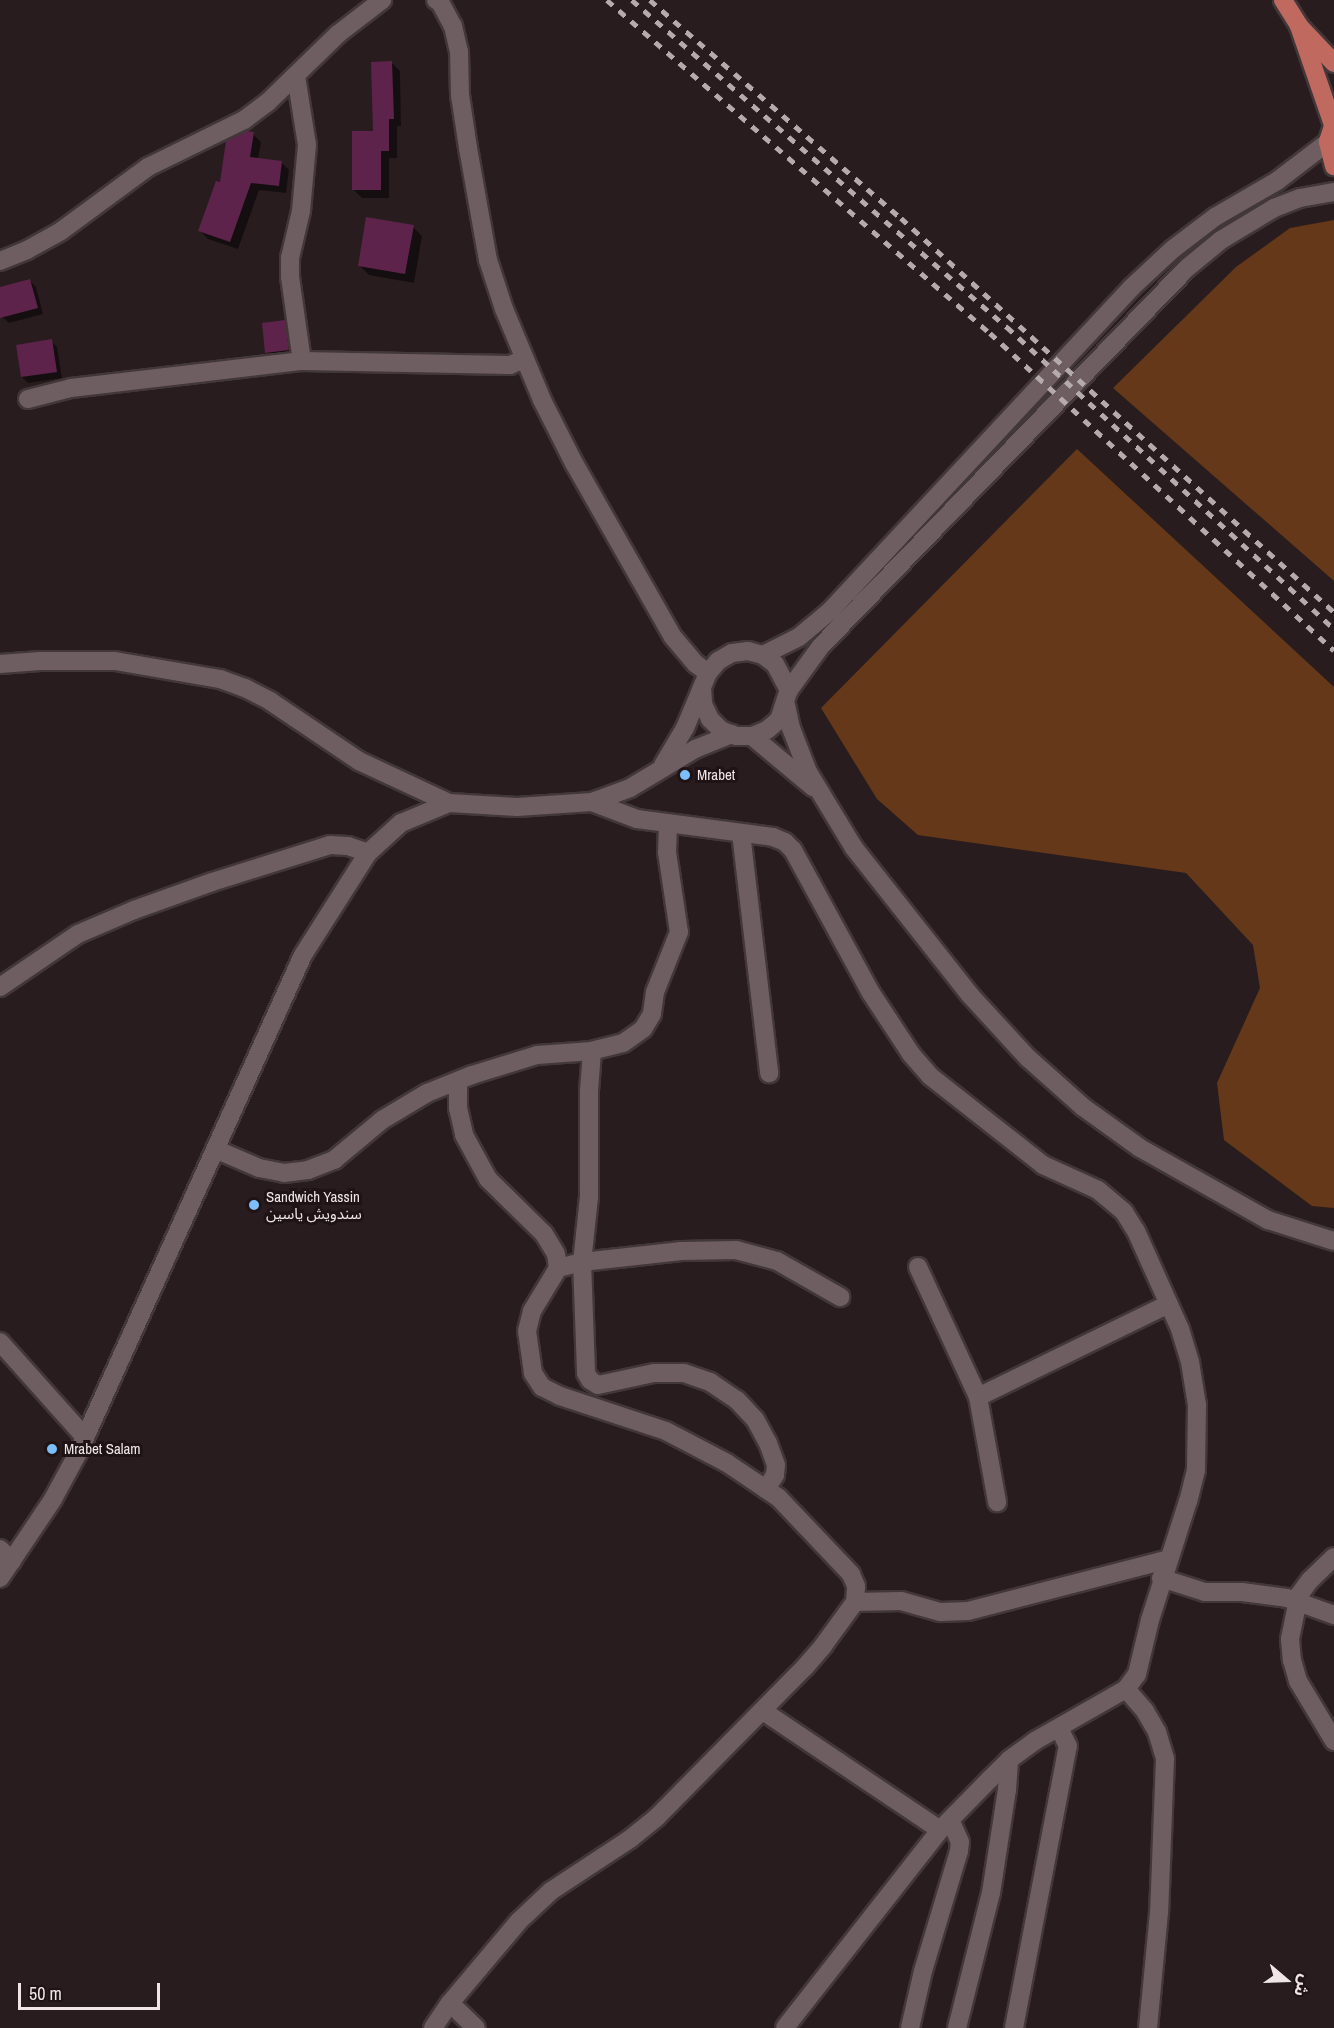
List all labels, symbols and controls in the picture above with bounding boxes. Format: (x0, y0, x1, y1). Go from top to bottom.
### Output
place label: Mrabet (697, 766, 735, 784)
marker: Mrabet (678, 768, 692, 782)
place label: Sandwich Yassin سندويش ياسين (266, 1187, 362, 1222)
marker: Sandwich Yassin سندويش ياسين (247, 1198, 261, 1212)
place label: Mrabet Salam (64, 1440, 141, 1458)
marker: Mrabet Salam (45, 1442, 59, 1456)
north arrow (1256, 1950, 1316, 2010)
scale bar (21, 1971, 164, 2009)
text: ش (1289, 1972, 1317, 2000)
text: 50 m (29, 1981, 62, 2006)

